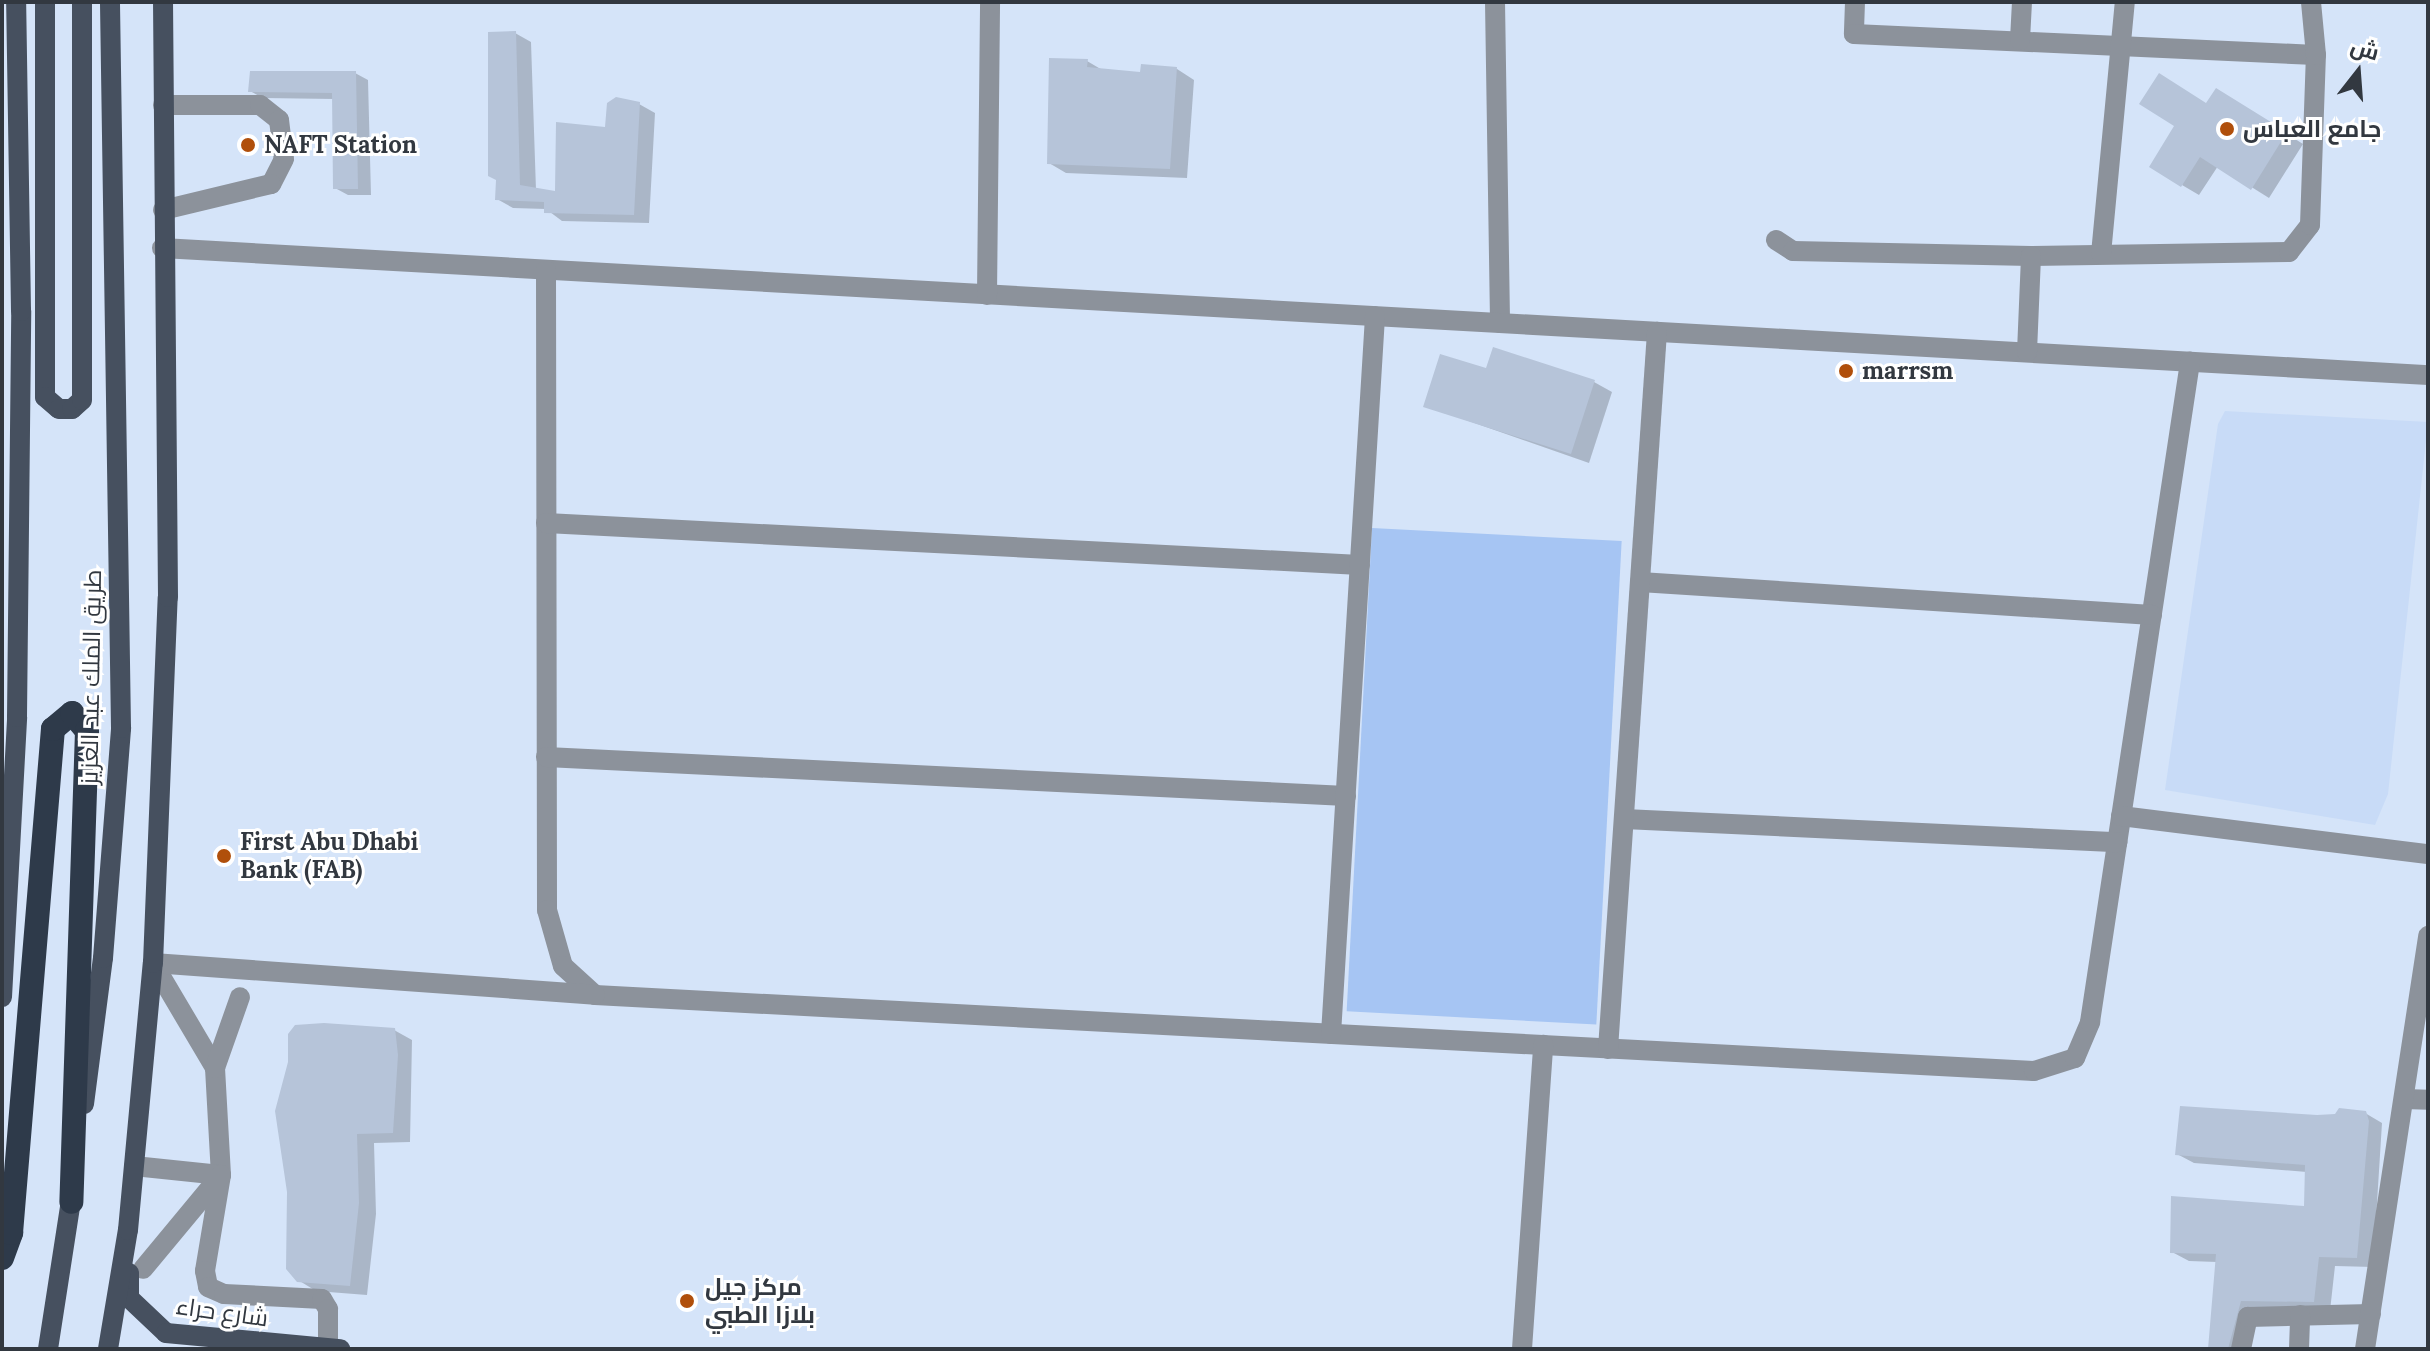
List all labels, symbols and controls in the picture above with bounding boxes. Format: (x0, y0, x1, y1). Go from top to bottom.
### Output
north arrow (2318, 32, 2398, 112)
text: ش (2347, 32, 2383, 67)
place label: جامع العباس (2243, 115, 2381, 143)
marker: جامع العباس (2218, 120, 2236, 138)
place label: NAFT Station (264, 131, 417, 159)
marker: NAFT Station (239, 136, 257, 154)
place label: marrsm (1862, 357, 1953, 385)
marker: marrsm (1837, 362, 1855, 380)
street label: طريق الملك عبد العزيز (75, 569, 107, 785)
place label: First Abu Dhabi Bank (FAB) (240, 828, 418, 884)
marker: First Abu Dhabi Bank (FAB) (215, 847, 233, 865)
place label: مركز جيل بلازا الطبي (705, 1273, 815, 1329)
marker: مركز جيل بلازا الطبي (676, 1290, 698, 1312)
street label: شارع حراء (174, 1291, 270, 1333)

